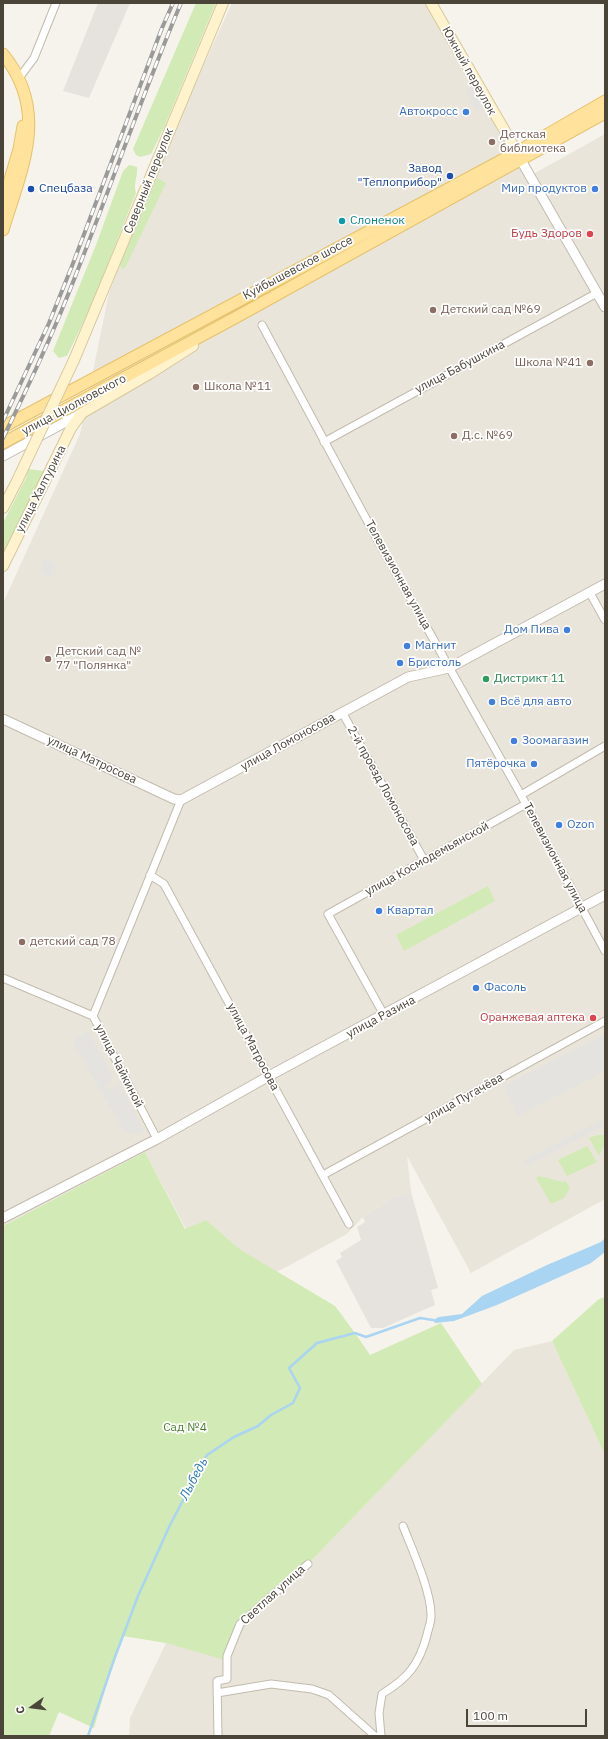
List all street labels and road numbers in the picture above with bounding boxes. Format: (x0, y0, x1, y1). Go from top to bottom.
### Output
street label: Южный переулок (439, 24, 499, 118)
street label: Северный переулок (121, 126, 177, 236)
street label: Куйбышевское шоссе (241, 233, 355, 303)
street label: улица Бабушкина (413, 337, 507, 397)
street label: улица Циолковского (19, 371, 129, 439)
street label: улица Халтурина (13, 443, 69, 535)
street label: Телевизионная улица (362, 518, 434, 632)
street label: улица Ломоносова (238, 710, 338, 774)
street label: 2-й проезд Ломоносова (344, 724, 422, 848)
street label: улица Матросова (45, 733, 139, 787)
street label: Телевизионная улица (520, 800, 590, 916)
street label: улица Космодемьянской (362, 819, 492, 899)
street label: улица Разина (344, 993, 418, 1041)
street label: улица Матросова (224, 1001, 282, 1093)
street label: улица Чайкиной (92, 1022, 146, 1110)
street label: улица Пугачёва (422, 1070, 506, 1126)
street label: Светлая улица (238, 1562, 308, 1628)

